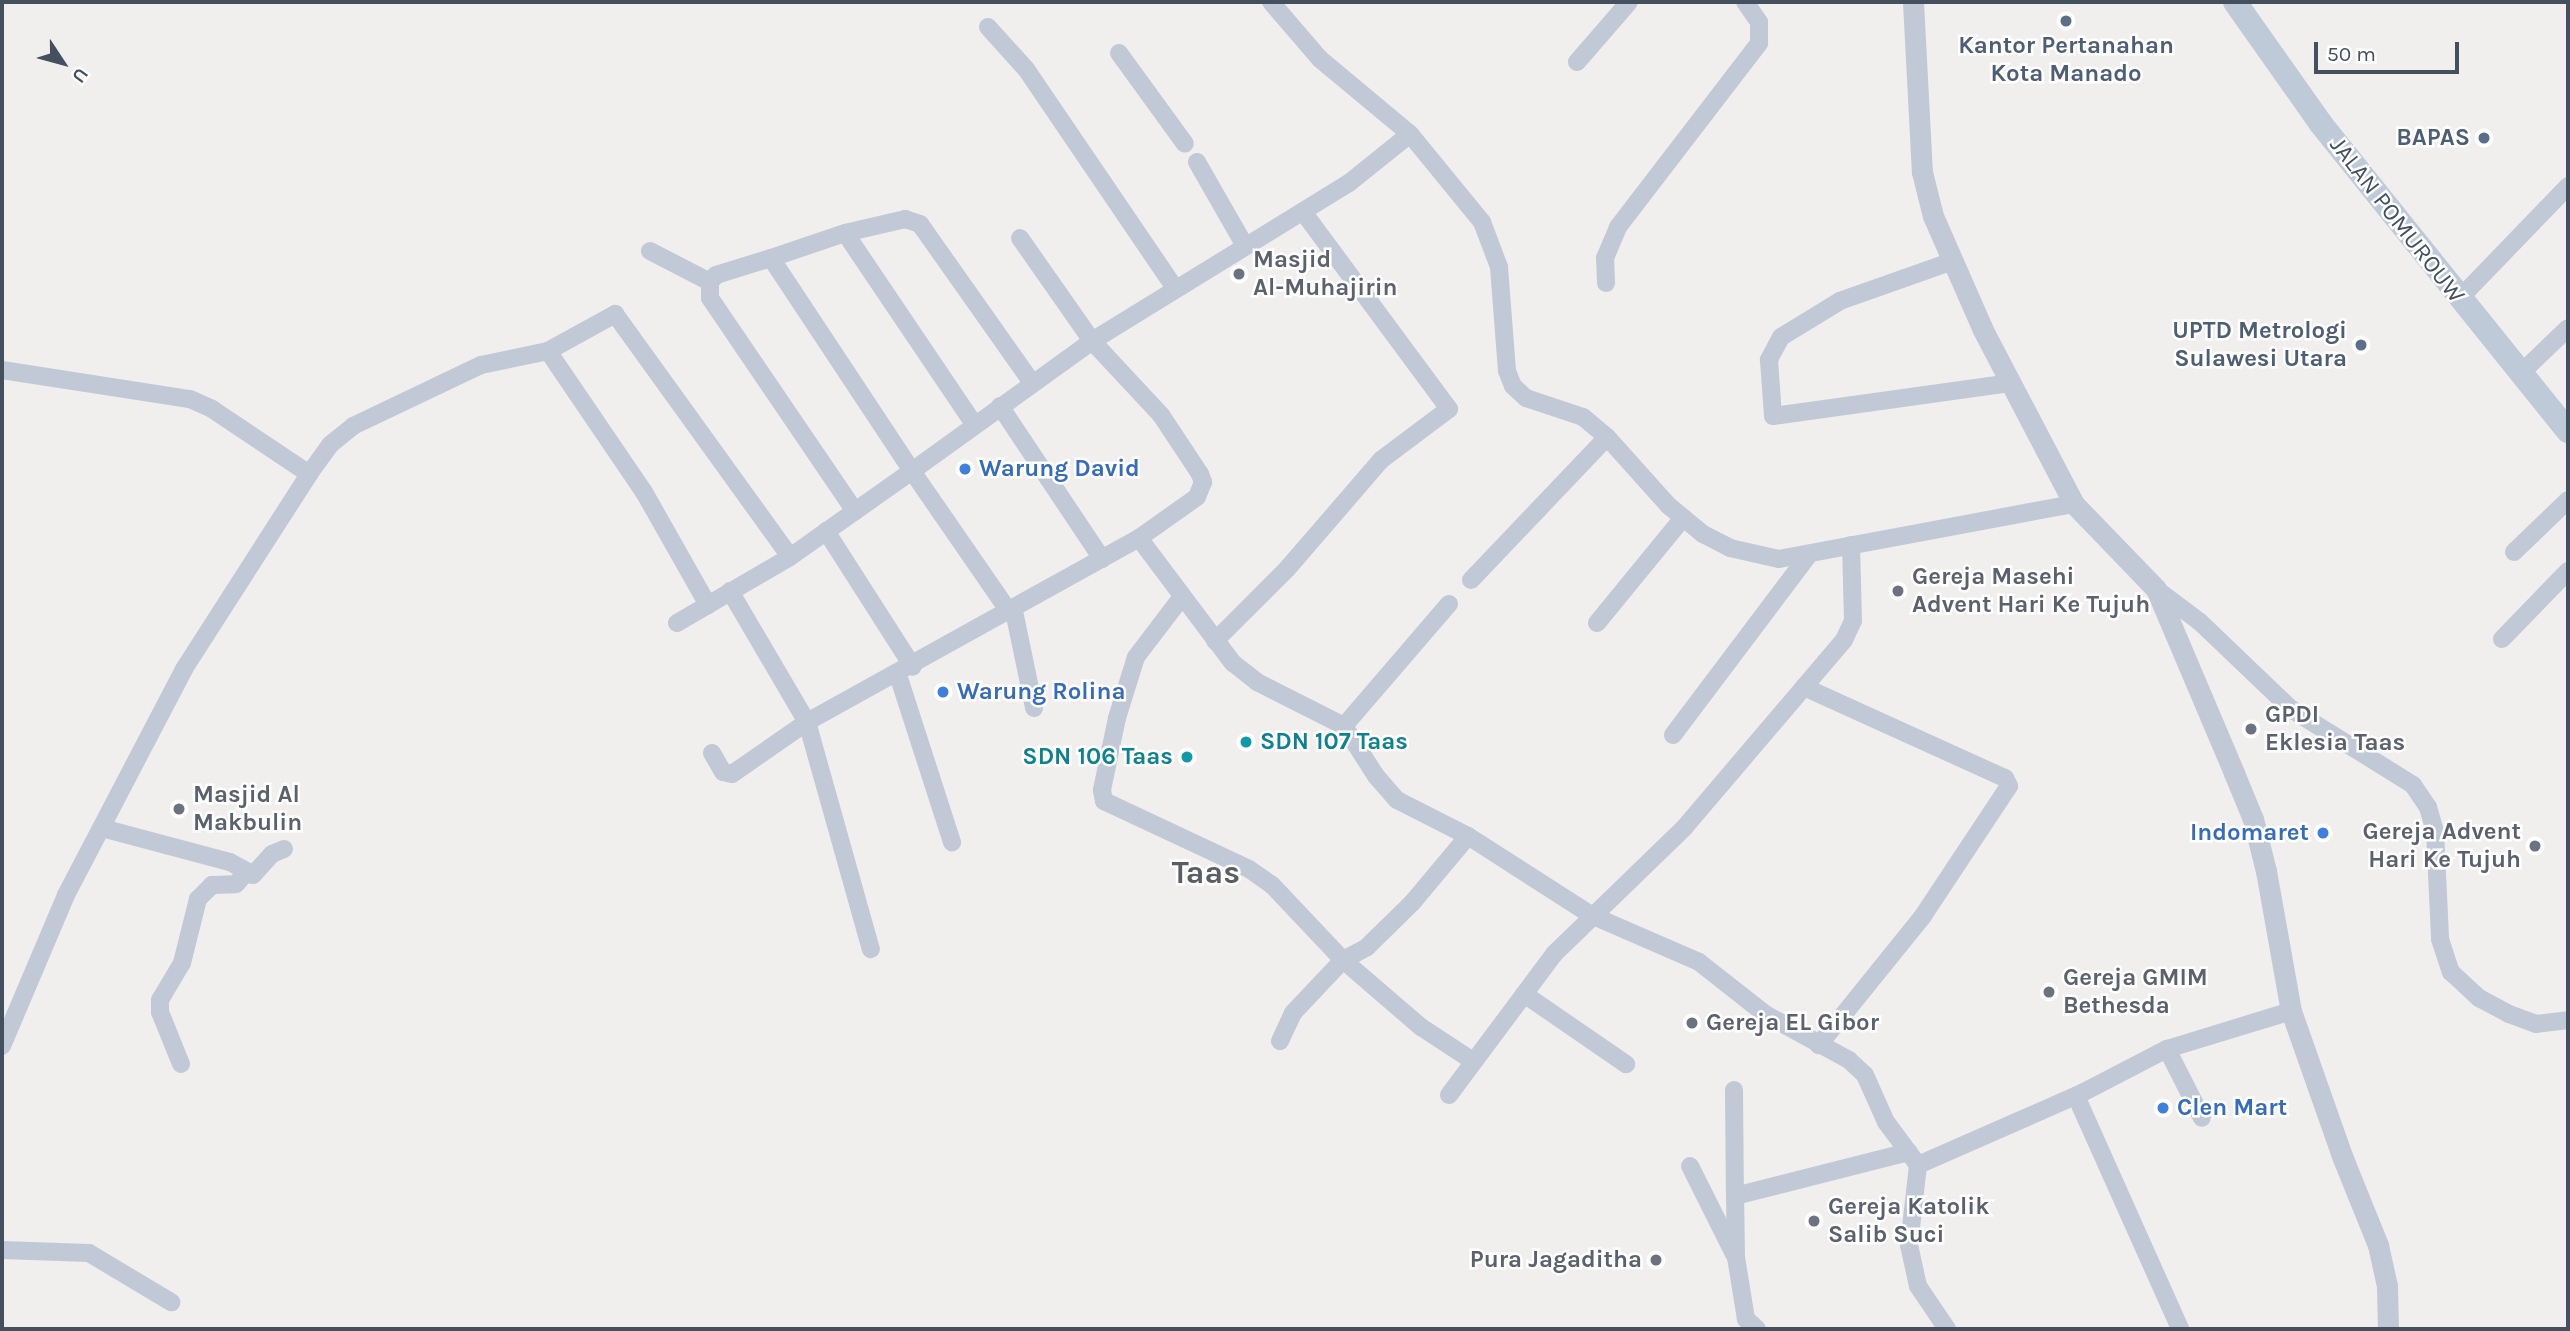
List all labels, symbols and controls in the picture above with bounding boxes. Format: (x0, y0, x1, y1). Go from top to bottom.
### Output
marker: Kantor Pertanahan Kota Manado (2058, 13, 2074, 29)
north arrow (28, 28, 98, 98)
scale bar (2318, 28, 2463, 72)
place label: Kantor Pertanahan Kota Manado (1958, 32, 2174, 88)
text: 50 m (2327, 42, 2376, 66)
text: U (67, 64, 93, 87)
place label: BAPAS (2396, 124, 2470, 152)
marker: BAPAS (2476, 130, 2492, 146)
street label: JALAN POMUROUW (2323, 131, 2471, 309)
place label: Masjid Al-Muhajirin (1253, 246, 1397, 302)
marker: Masjid Al-Muhajirin (1231, 266, 1247, 282)
place label: UPTD Metrologi Sulawesi Utara (2172, 317, 2347, 373)
marker: UPTD Metrologi Sulawesi Utara (2353, 337, 2369, 353)
place label: Warung David (979, 455, 1140, 483)
marker: Warung David (957, 461, 973, 477)
place label: Gereja Masehi Advent Hari Ke Tujuh (1912, 563, 2150, 619)
marker: Gereja Masehi Advent Hari Ke Tujuh (1890, 583, 1906, 599)
place label: Warung Rolina (957, 678, 1125, 706)
marker: Warung Rolina (935, 684, 951, 700)
place label: GPDI Eklesia Taas (2265, 701, 2405, 757)
marker: GPDI Eklesia Taas (2243, 721, 2259, 737)
place label: SDN 107 Taas (1260, 728, 1408, 756)
marker: SDN 107 Taas (1238, 734, 1254, 750)
place label: SDN 106 Taas (1022, 743, 1173, 771)
marker: SDN 106 Taas (1179, 749, 1195, 765)
place label: Masjid Al Makbulin (193, 781, 302, 837)
marker: Masjid Al Makbulin (171, 801, 187, 817)
place label: Gereja Advent Hari Ke Tujuh (2362, 818, 2521, 874)
place label: Indomaret (2190, 819, 2309, 847)
marker: Indomaret (2315, 825, 2331, 841)
marker: Gereja Advent Hari Ke Tujuh (2527, 838, 2543, 854)
district label: Taas (1172, 854, 1240, 892)
place label: Gereja GMIM Bethesda (2063, 964, 2208, 1020)
marker: Gereja GMIM Bethesda (2041, 984, 2057, 1000)
place label: Gereja EL Gibor (1706, 1009, 1879, 1037)
marker: Gereja EL Gibor (1684, 1015, 1700, 1031)
place label: Clen Mart (2177, 1094, 2287, 1122)
marker: Clen Mart (2155, 1100, 2171, 1116)
place label: Gereja Katolik Salib Suci (1828, 1193, 1989, 1249)
marker: Gereja Katolik Salib Suci (1806, 1213, 1822, 1229)
place label: Pura Jagaditha (1470, 1246, 1642, 1274)
marker: Pura Jagaditha (1648, 1252, 1664, 1268)

